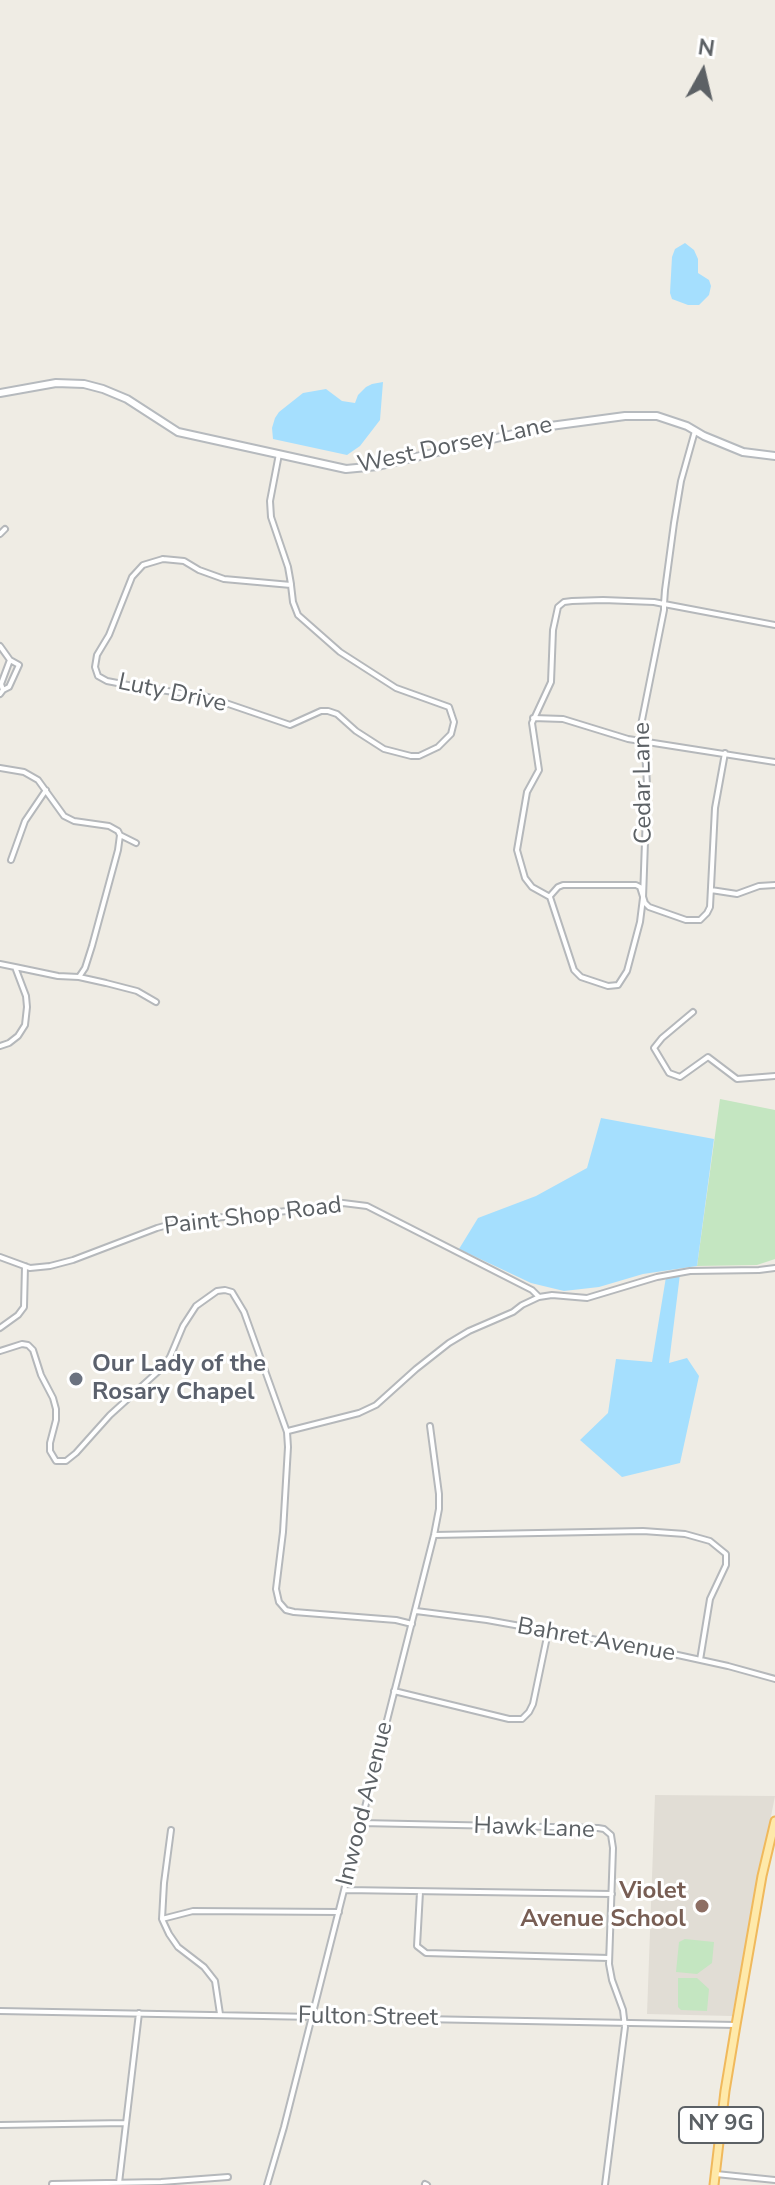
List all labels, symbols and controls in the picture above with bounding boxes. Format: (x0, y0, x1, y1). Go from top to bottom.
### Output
north arrow (663, 32, 743, 112)
text: N (696, 32, 717, 64)
street label: West Dorsey Lane (355, 411, 555, 481)
street label: Luty Drive (115, 668, 229, 720)
street label: Cedar Lane (629, 722, 659, 844)
street label: Paint Shop Road (162, 1192, 344, 1242)
place label: Our Lady of the Rosary Chapel (92, 1351, 266, 1407)
marker: Our Lady of the Rosary Chapel (67, 1370, 85, 1388)
street label: Bahret Avenue (515, 1613, 677, 1669)
street label: Inwood Avenue (332, 1719, 400, 1889)
street label: Hawk Lane (473, 1812, 595, 1846)
place label: Violet Avenue School (520, 1878, 686, 1934)
marker: Violet Avenue School (693, 1897, 711, 1915)
street label: Fulton Street (298, 2002, 438, 2034)
road number: NY 9G (679, 2107, 763, 2143)

